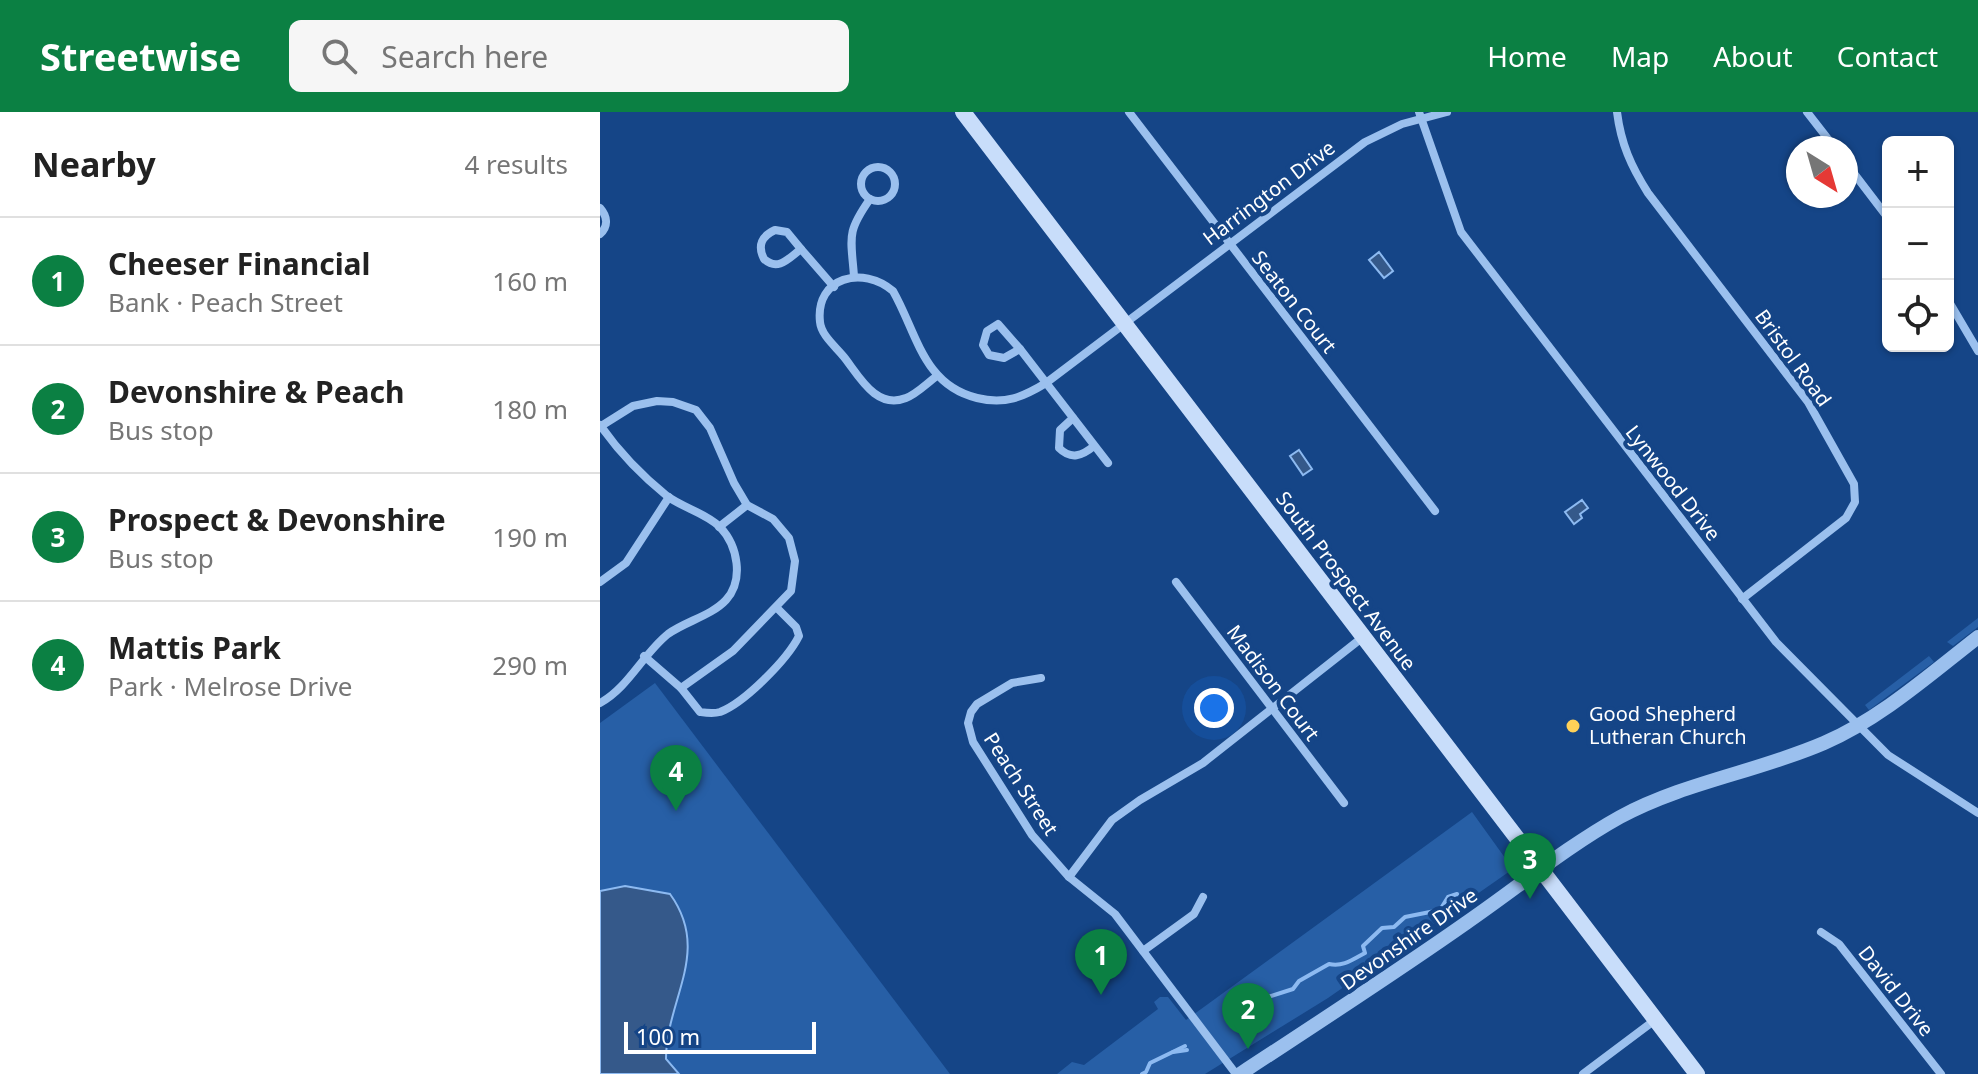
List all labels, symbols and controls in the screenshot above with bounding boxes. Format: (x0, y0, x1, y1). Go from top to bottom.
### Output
search box (289, 20, 849, 92)
text: Streetwise (40, 30, 241, 82)
icon: search (317, 34, 361, 78)
text: Search here (381, 36, 548, 77)
text: Home (1487, 37, 1567, 75)
text: Map (1611, 37, 1669, 75)
text: About (1713, 37, 1793, 75)
text: Contact (1837, 37, 1938, 75)
street label: Harrington Drive (1197, 134, 1340, 251)
north arrow (1786, 136, 1858, 208)
map controls (1882, 136, 1954, 352)
button: + (1882, 136, 1954, 208)
text: Nearby (32, 141, 156, 187)
text: 4 results (464, 146, 568, 182)
button: − (1882, 208, 1954, 280)
text: Cheeser Financial (108, 243, 371, 284)
street label: Seaton Court (1246, 245, 1343, 358)
text: 1 (51, 263, 65, 299)
text: 160 m (492, 263, 568, 299)
button: locate (1882, 280, 1954, 352)
text: Bank · Peach Street (108, 284, 343, 320)
street label: Bristol Road (1749, 304, 1838, 412)
text: Devonshire & Peach (108, 371, 405, 412)
text: 2 (51, 391, 65, 427)
text: 180 m (492, 391, 568, 427)
text: Bus stop (108, 412, 214, 448)
street label: Lynwood Drive (1620, 419, 1727, 546)
street label: South Prospect Avenue (1270, 486, 1423, 676)
text: Prospect & Devonshire (108, 499, 446, 540)
text: 3 (51, 519, 65, 555)
text: 190 m (492, 519, 568, 555)
text: Bus stop (108, 540, 214, 576)
street label: Madison Court (1221, 619, 1326, 746)
text: Mattis Park (108, 627, 281, 668)
text: 4 (51, 647, 65, 683)
text: 290 m (492, 647, 568, 683)
text: Park · Melrose Drive (108, 668, 353, 704)
your location (1194, 688, 1234, 728)
place label: Good Shepherd Lutheran Church (1589, 700, 1747, 750)
marker: Good Shepherd Lutheran Church (1564, 717, 1582, 735)
street label: Peach Street (978, 727, 1065, 840)
pin: 4 (650, 745, 702, 811)
pin: 3 (1504, 833, 1556, 899)
street label: Devonshire Drive (1335, 881, 1482, 996)
pin: 1 (1075, 929, 1127, 995)
street label: David Drive (1852, 940, 1940, 1042)
pin: 2 (1222, 983, 1274, 1049)
scale bar (624, 1018, 816, 1054)
text: 100 m (636, 1021, 700, 1051)

